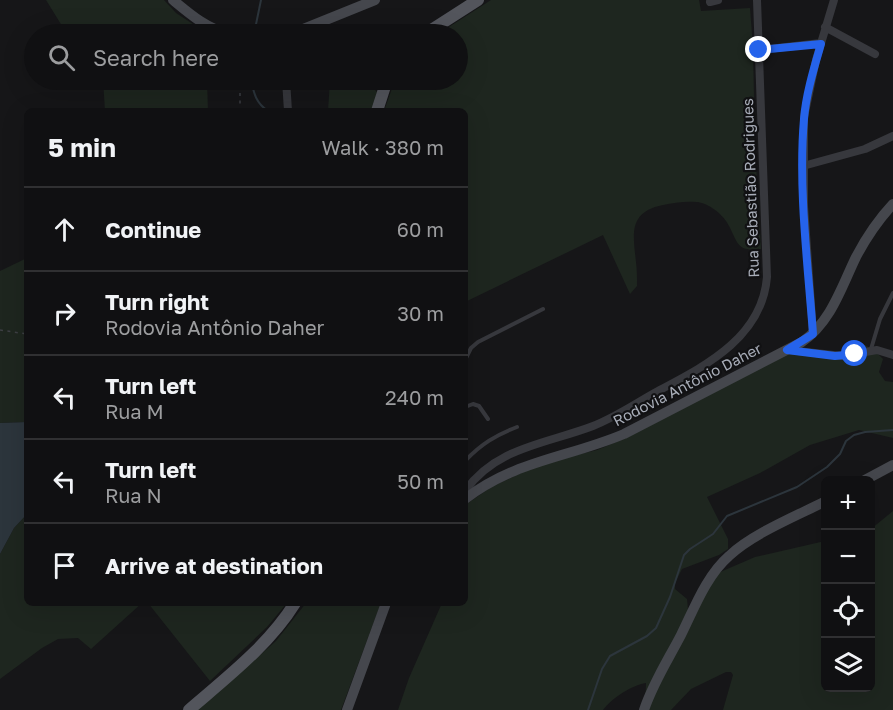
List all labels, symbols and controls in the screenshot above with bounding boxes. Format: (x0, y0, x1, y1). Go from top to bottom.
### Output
search box (24, 24, 468, 90)
route end (745, 36, 771, 62)
icon: search (45, 41, 78, 74)
text: Search here (93, 44, 219, 71)
street label: Rua Sebastião Rodrigues (738, 98, 762, 278)
text: 5 min (48, 132, 116, 163)
text: Walk · 380 m (322, 135, 444, 159)
icon: ahead (48, 213, 81, 246)
text: Continue (105, 216, 201, 243)
text: 60 m (397, 217, 444, 241)
text: Turn right (105, 288, 209, 315)
icon: right (48, 297, 81, 330)
text: 30 m (397, 301, 444, 325)
text: Rodovia Antônio Daher (105, 315, 324, 339)
street label: Rodovia Antônio Daher (610, 339, 764, 429)
route start (841, 340, 867, 366)
text: Turn left (105, 372, 196, 399)
icon: left (48, 381, 81, 414)
text: 240 m (385, 385, 444, 409)
text: Rua M (105, 399, 164, 423)
text: Turn left (105, 456, 196, 483)
icon: left (48, 465, 81, 498)
text: 50 m (397, 469, 444, 493)
map controls (821, 476, 875, 692)
button: + (821, 476, 875, 530)
text: Rua N (105, 483, 162, 507)
button: − (821, 530, 875, 584)
icon: arrive (48, 549, 81, 582)
text: Arrive at destination (105, 552, 323, 579)
button: locate (821, 584, 875, 638)
button: layers (821, 638, 875, 692)

